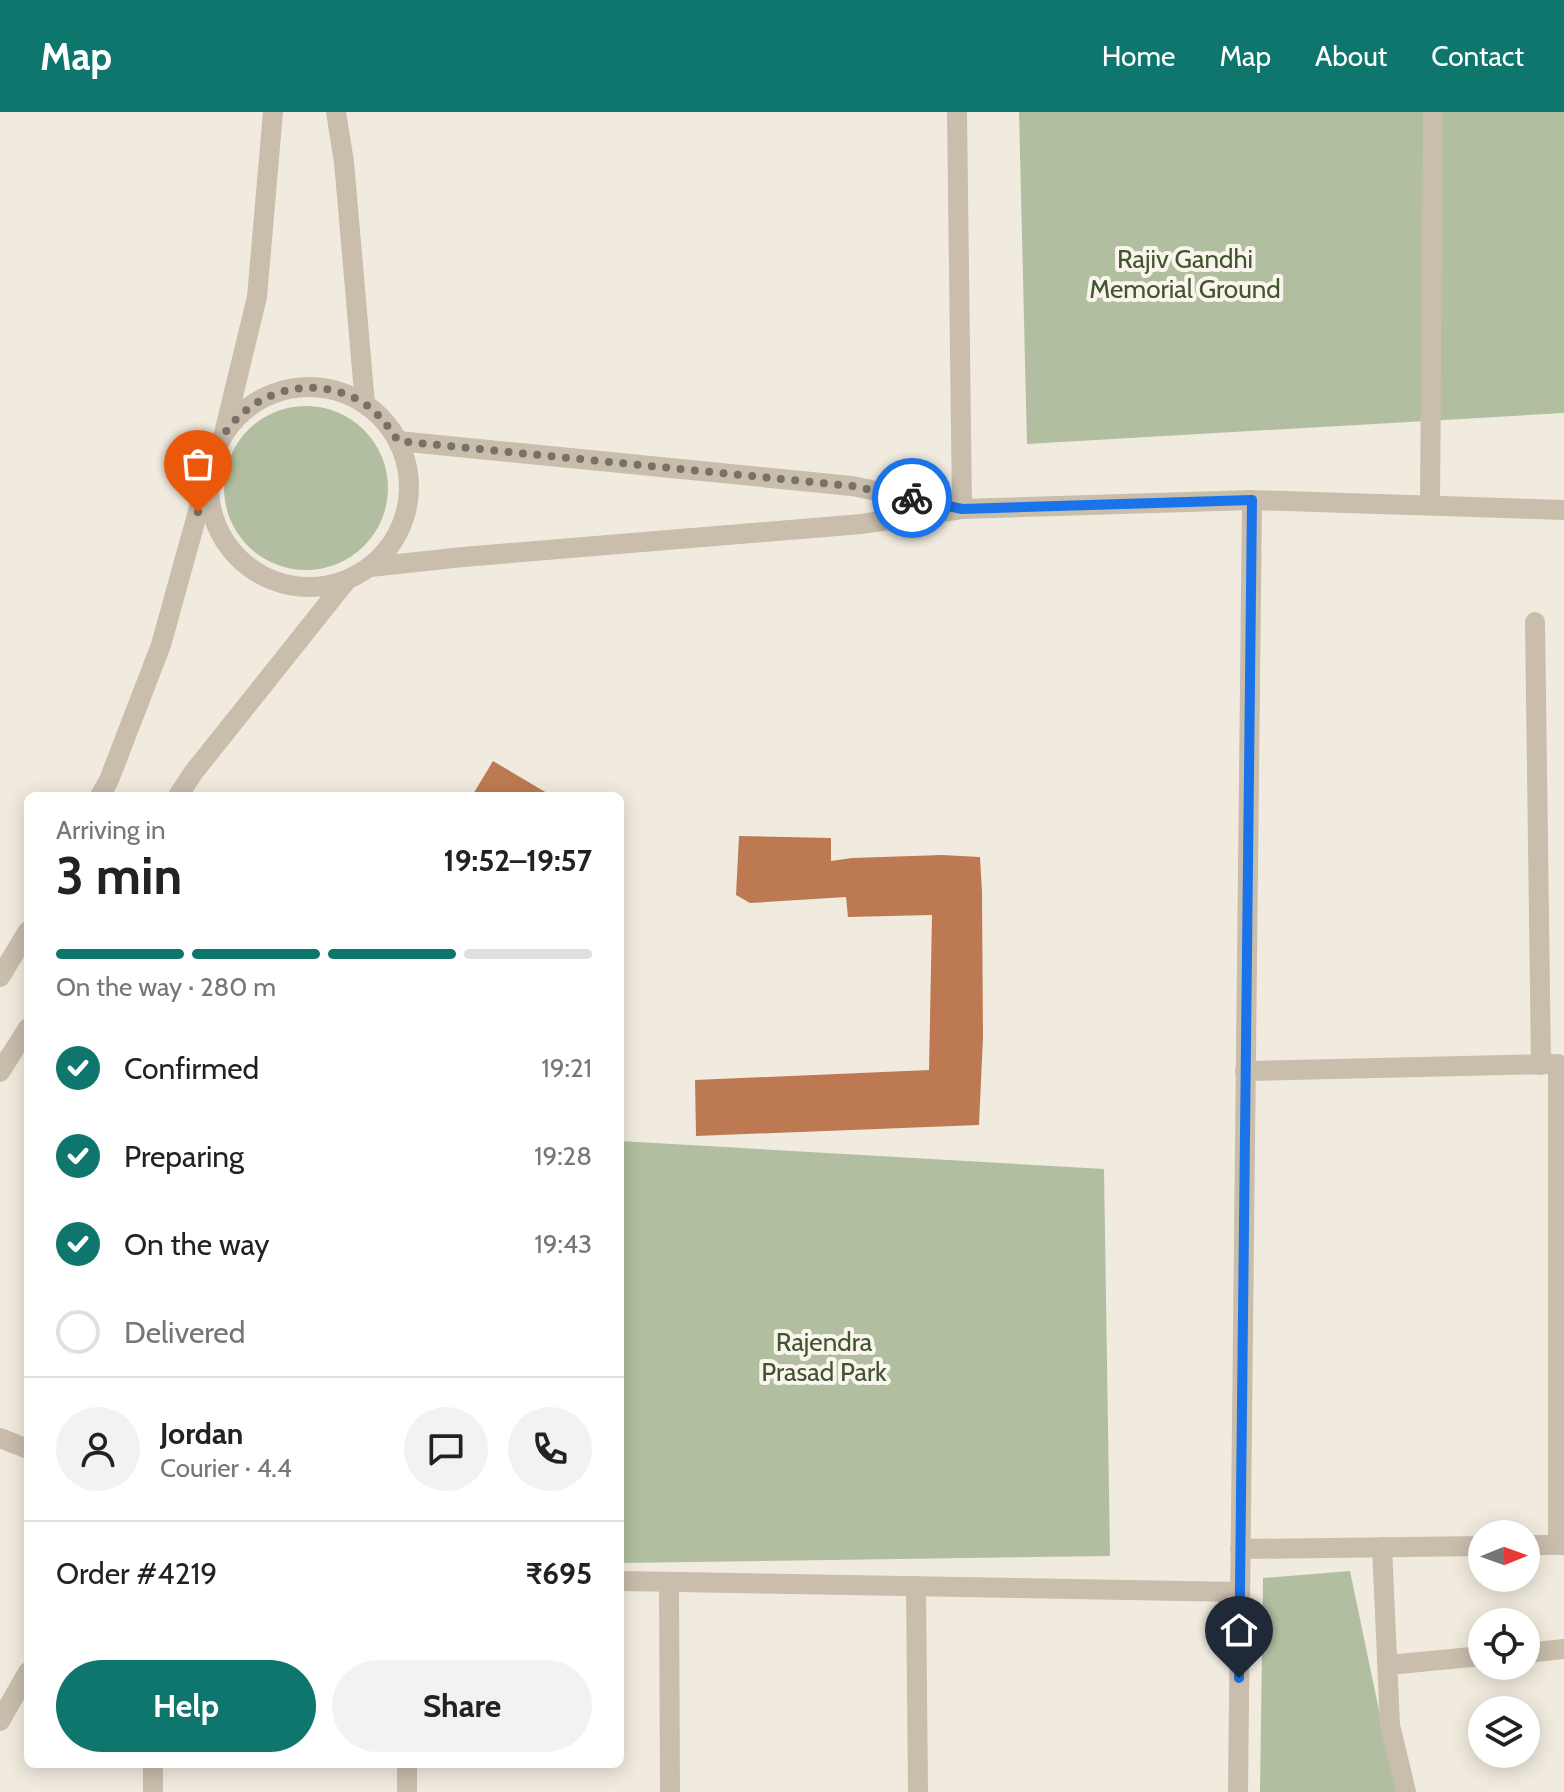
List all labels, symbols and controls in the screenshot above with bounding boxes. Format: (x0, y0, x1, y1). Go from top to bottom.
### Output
text: Map (40, 33, 112, 80)
text: Home (1102, 39, 1175, 73)
text: Map (1219, 39, 1271, 73)
text: About (1315, 39, 1387, 73)
text: Contact (1431, 39, 1524, 73)
park label: Rajiv Gandhi Memorial Ground (1089, 243, 1281, 305)
pin (164, 430, 232, 512)
icon: bag (176, 442, 220, 486)
courier (872, 458, 952, 538)
icon: bike (890, 476, 934, 520)
text: Arriving in (56, 814, 166, 846)
text: 19:52–19:57 (444, 842, 592, 879)
text: 3 min (56, 844, 182, 907)
text: On the way · 280 m (56, 971, 276, 1003)
icon: check (56, 1046, 100, 1090)
text: Confirmed (124, 1050, 259, 1087)
text: 19:21 (541, 1052, 592, 1084)
icon: check (56, 1134, 100, 1178)
text: Preparing (124, 1138, 244, 1175)
text: 19:28 (534, 1140, 592, 1172)
icon: check (56, 1222, 100, 1266)
text: On the way (124, 1226, 269, 1263)
text: 19:43 (534, 1228, 592, 1260)
text: Delivered (124, 1314, 245, 1351)
park label: Rajendra Prasad Park (761, 1326, 887, 1388)
button: person (56, 1407, 140, 1491)
button: chat (404, 1407, 488, 1491)
button: phone (508, 1407, 592, 1491)
text: Jordan (160, 1415, 243, 1452)
text: Courier · 4.4 (160, 1452, 292, 1484)
north arrow (1468, 1520, 1540, 1592)
map controls (1468, 1520, 1540, 1768)
text: Order #4219 (56, 1555, 217, 1592)
text: ₹695 (526, 1555, 592, 1592)
pin (1205, 1596, 1273, 1678)
icon: home (1217, 1608, 1261, 1652)
button: locate (1468, 1608, 1540, 1680)
button: Help (56, 1660, 316, 1752)
button: Share (332, 1660, 592, 1752)
button: layers (1468, 1696, 1540, 1768)

